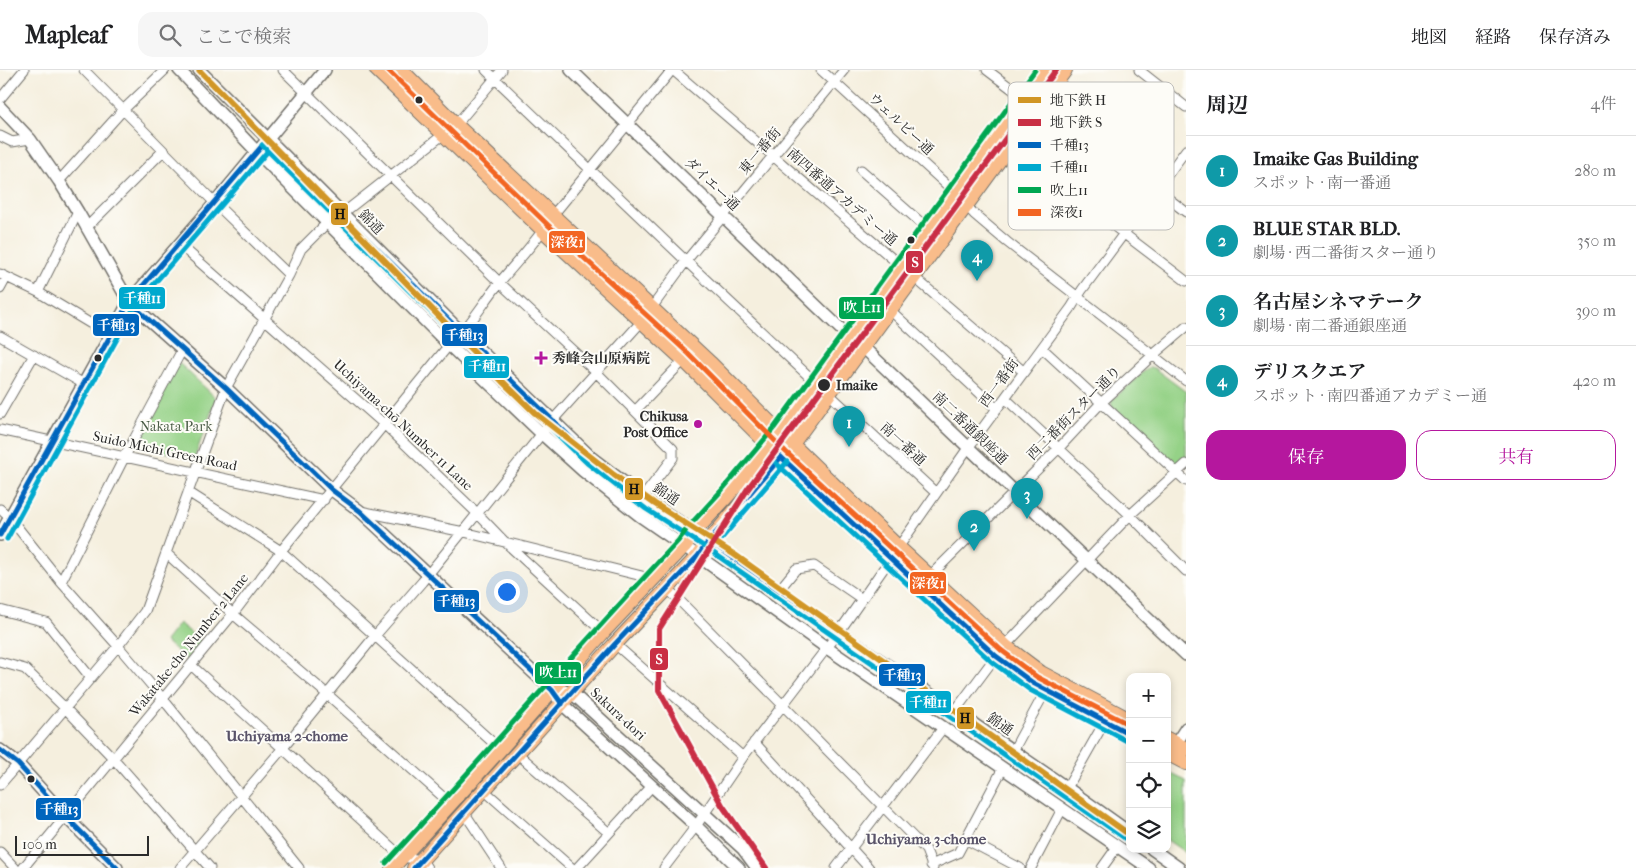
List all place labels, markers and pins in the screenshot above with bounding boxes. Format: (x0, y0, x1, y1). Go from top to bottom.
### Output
unlabelled marker (414, 95, 424, 105)
unlabelled marker (906, 235, 916, 245)
pin: 4 (961, 240, 993, 281)
place label: 秀峰会山原病院 (552, 350, 650, 367)
marker: 秀峰会山原病院 (534, 351, 548, 365)
unlabelled marker (93, 353, 103, 363)
marker: Imaike (816, 377, 832, 393)
place label: Imaike (836, 377, 878, 394)
pin: 1 (833, 406, 865, 447)
place label: Chikusa Post Office (623, 408, 689, 441)
marker: Chikusa Post Office (692, 418, 704, 430)
pin: 3 (1011, 478, 1043, 519)
pin: 2 (958, 510, 990, 551)
unlabelled marker (26, 774, 36, 784)

